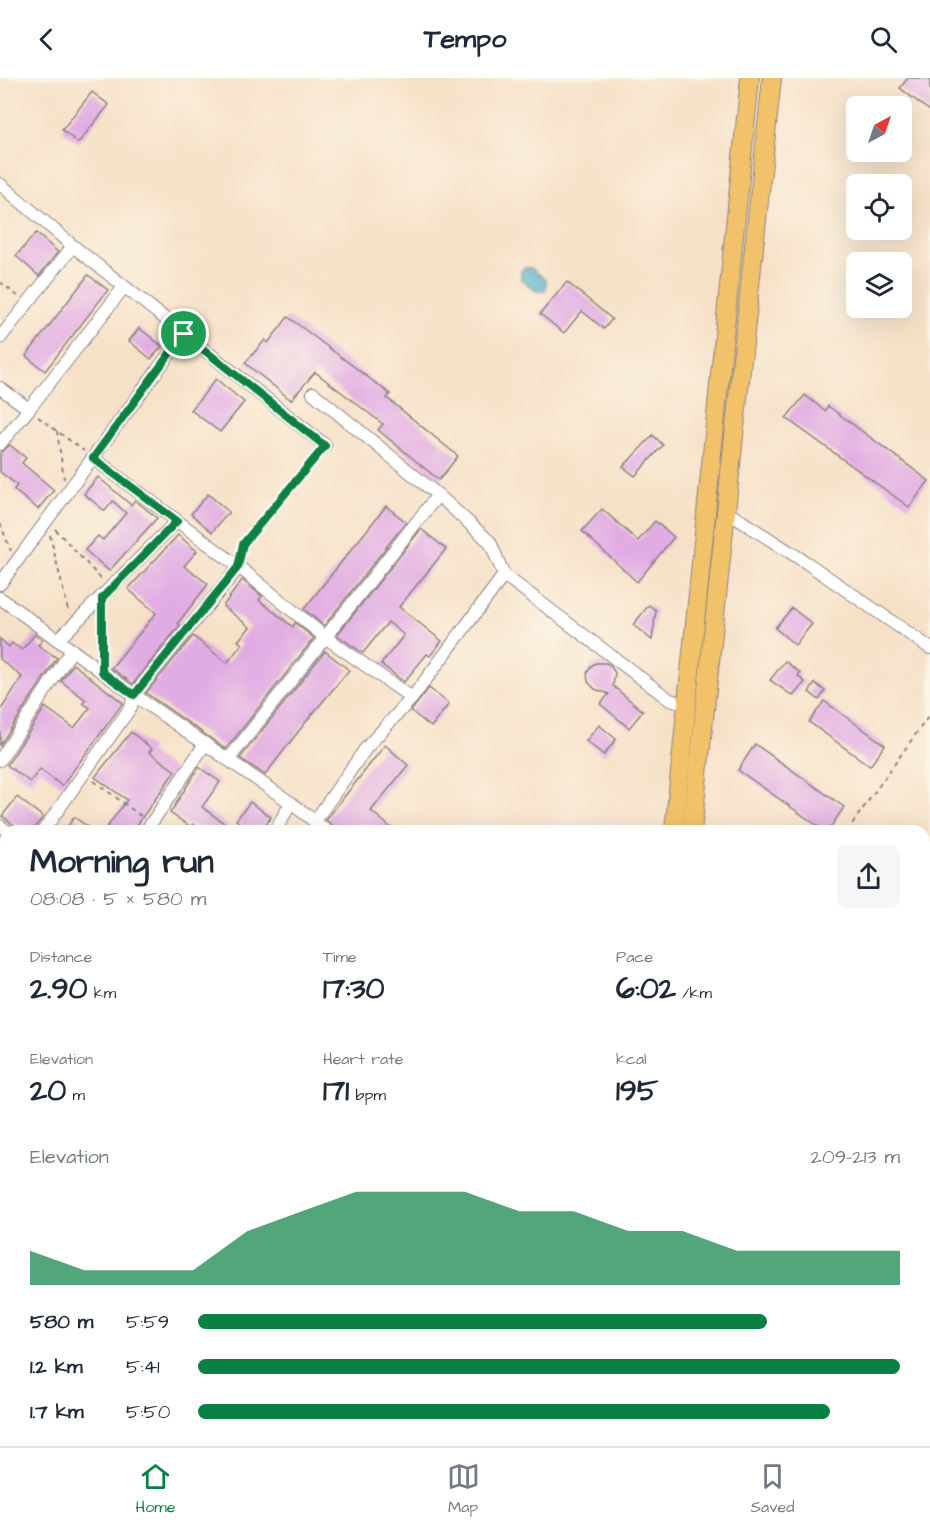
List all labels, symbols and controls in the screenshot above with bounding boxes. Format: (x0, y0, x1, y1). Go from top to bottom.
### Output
text: Tempo (424, 20, 506, 58)
icon: back (30, 23, 63, 56)
icon: search (867, 23, 900, 56)
north arrow (846, 96, 912, 162)
map controls (846, 96, 912, 318)
button: locate (846, 174, 912, 240)
button: layers (846, 252, 912, 318)
pin (158, 308, 209, 359)
icon: arrive (167, 317, 200, 350)
text: Morning run (30, 839, 214, 885)
button: share (837, 845, 900, 908)
text: 08:08 · 5 × 580 m (30, 885, 206, 913)
text: Distance (30, 946, 92, 968)
text: Time (323, 946, 357, 968)
text: Pace (616, 946, 653, 968)
text: 2.90 (30, 968, 87, 1010)
text: 17:30 (323, 968, 385, 1010)
text: 6:02 (616, 968, 676, 1010)
text: km (87, 982, 116, 1004)
text: /km (676, 982, 712, 1004)
text: Elevation (30, 1048, 93, 1070)
text: Heart rate (323, 1048, 403, 1070)
text: kcal (616, 1048, 647, 1070)
text: 20 (30, 1070, 66, 1112)
text: 171 (323, 1070, 349, 1112)
text: 195 (616, 1070, 658, 1112)
text: m (66, 1084, 85, 1106)
text: bpm (349, 1084, 386, 1106)
text: Elevation (30, 1143, 109, 1171)
text: 209–213 m (811, 1143, 900, 1171)
text: 580 m (30, 1308, 93, 1336)
text: 5:59 (126, 1308, 169, 1336)
text: 1.2 km (30, 1353, 83, 1381)
text: 5:41 (126, 1353, 160, 1381)
text: 1.7 km (30, 1398, 84, 1426)
text: 5:50 (126, 1398, 170, 1426)
tab: Home (136, 1460, 175, 1518)
tab: Map (447, 1460, 480, 1518)
tab: Saved (751, 1460, 794, 1518)

